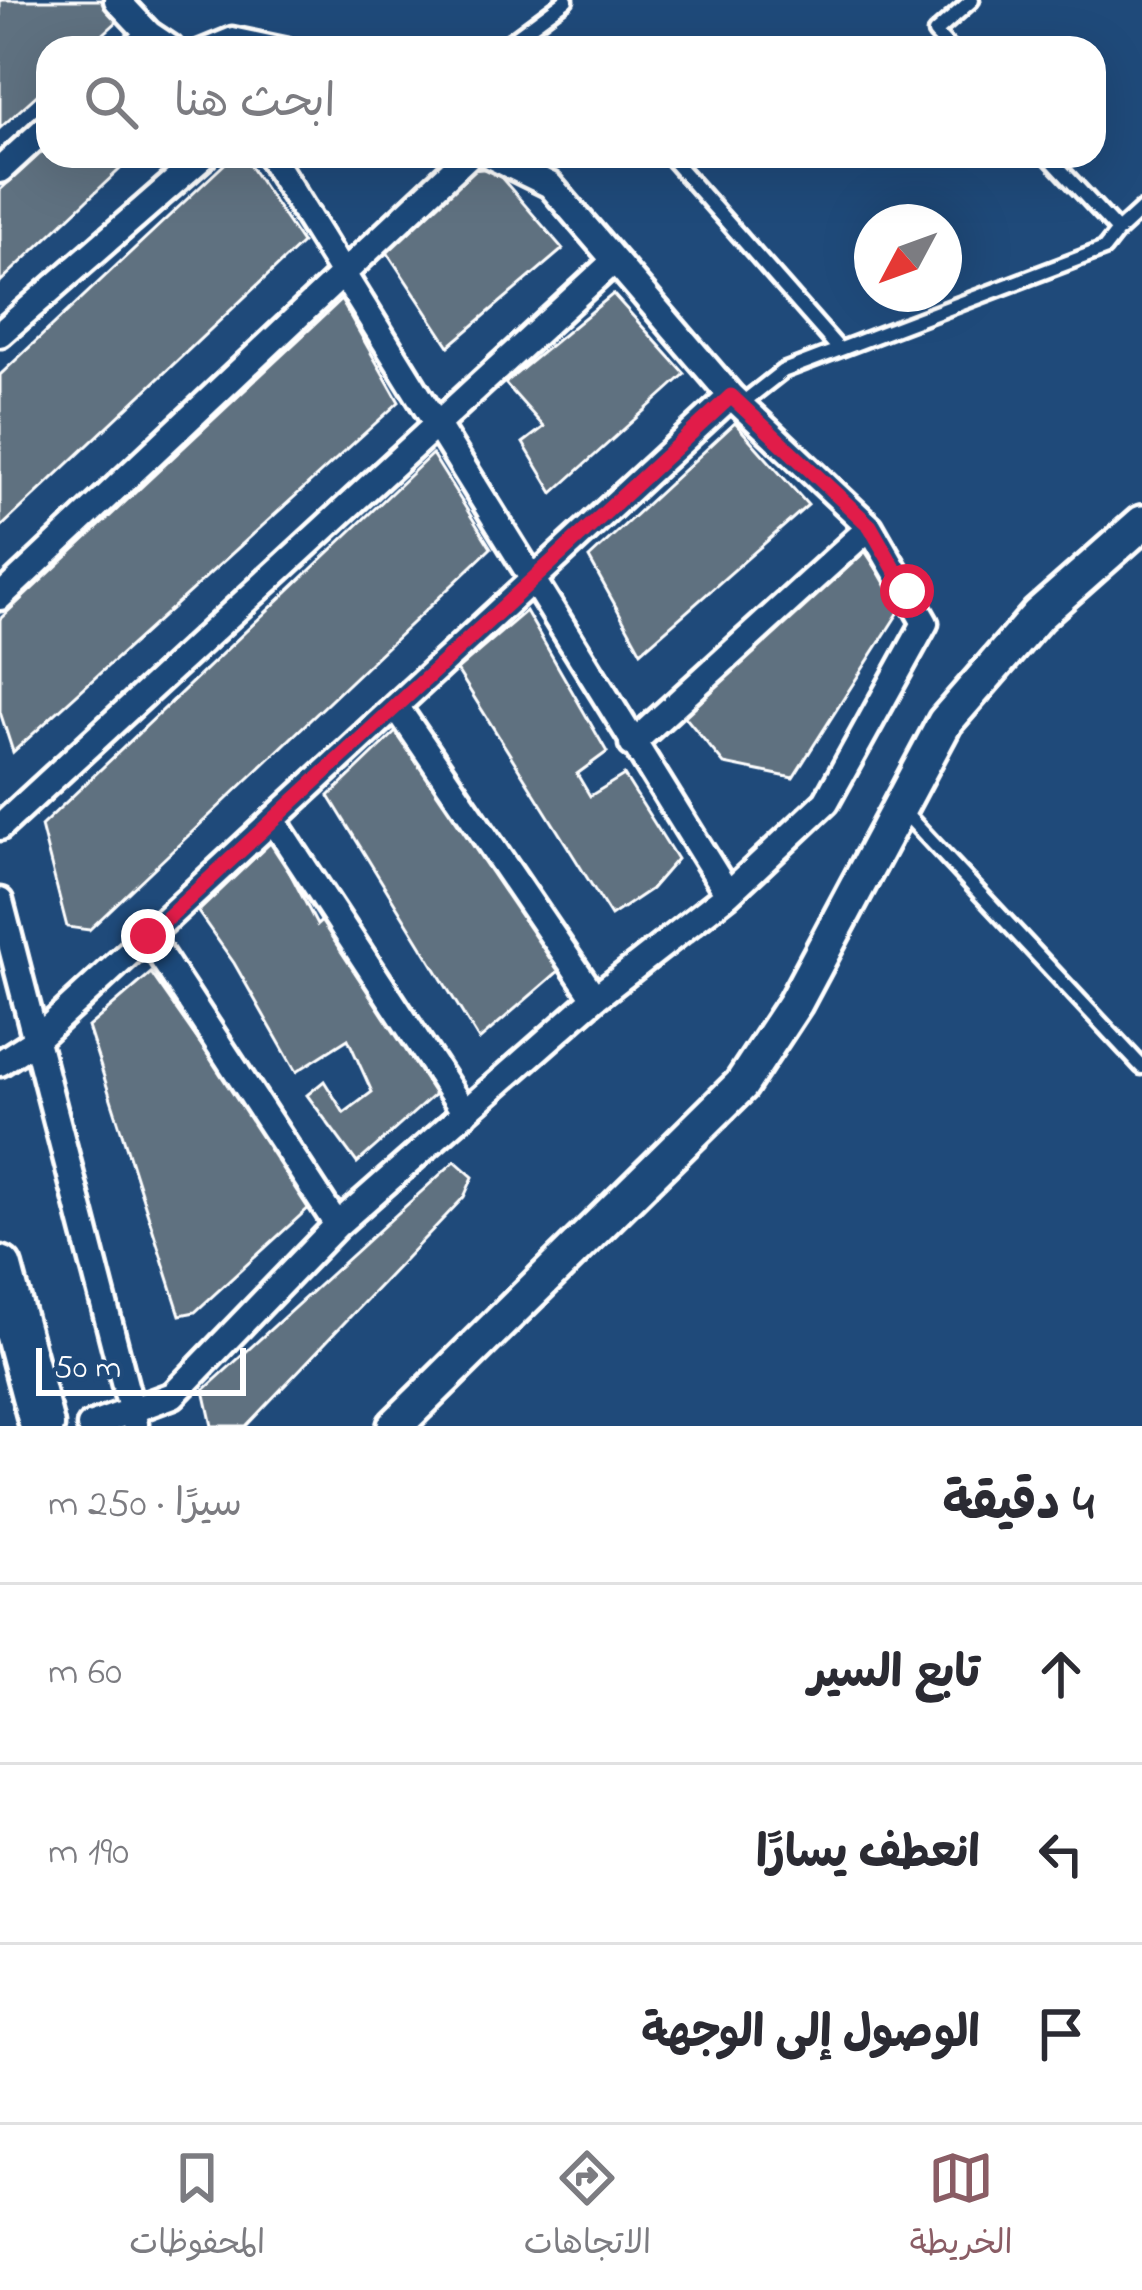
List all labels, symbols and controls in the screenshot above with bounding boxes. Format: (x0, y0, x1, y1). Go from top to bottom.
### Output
search box (36, 36, 1106, 168)
icon: search (78, 69, 144, 135)
text: ابحث هنا (174, 71, 336, 137)
north arrow (854, 204, 962, 312)
route start (880, 564, 934, 618)
route end (121, 909, 175, 963)
scale bar (36, 1342, 246, 1395)
text: 50 m (54, 1345, 121, 1393)
text: 4 دقيقة (943, 1468, 1094, 1543)
text: سيرًا · 250 m (48, 1477, 242, 1534)
icon: ahead (1028, 1641, 1094, 1707)
text: تابع السير (808, 1642, 980, 1708)
text: 60 m (48, 1645, 122, 1702)
icon: left (1028, 1821, 1094, 1887)
text: انعطف يسارًا (756, 1822, 980, 1888)
text: 190 m (48, 1825, 129, 1882)
icon: arrive (1028, 2001, 1094, 2067)
text: الوصول إلى الوجهة (641, 2002, 980, 2068)
tab: المحفوظات (129, 2145, 265, 2271)
tab: الاتجاهات (524, 2145, 651, 2271)
tab: الخريطة (910, 2145, 1013, 2271)

